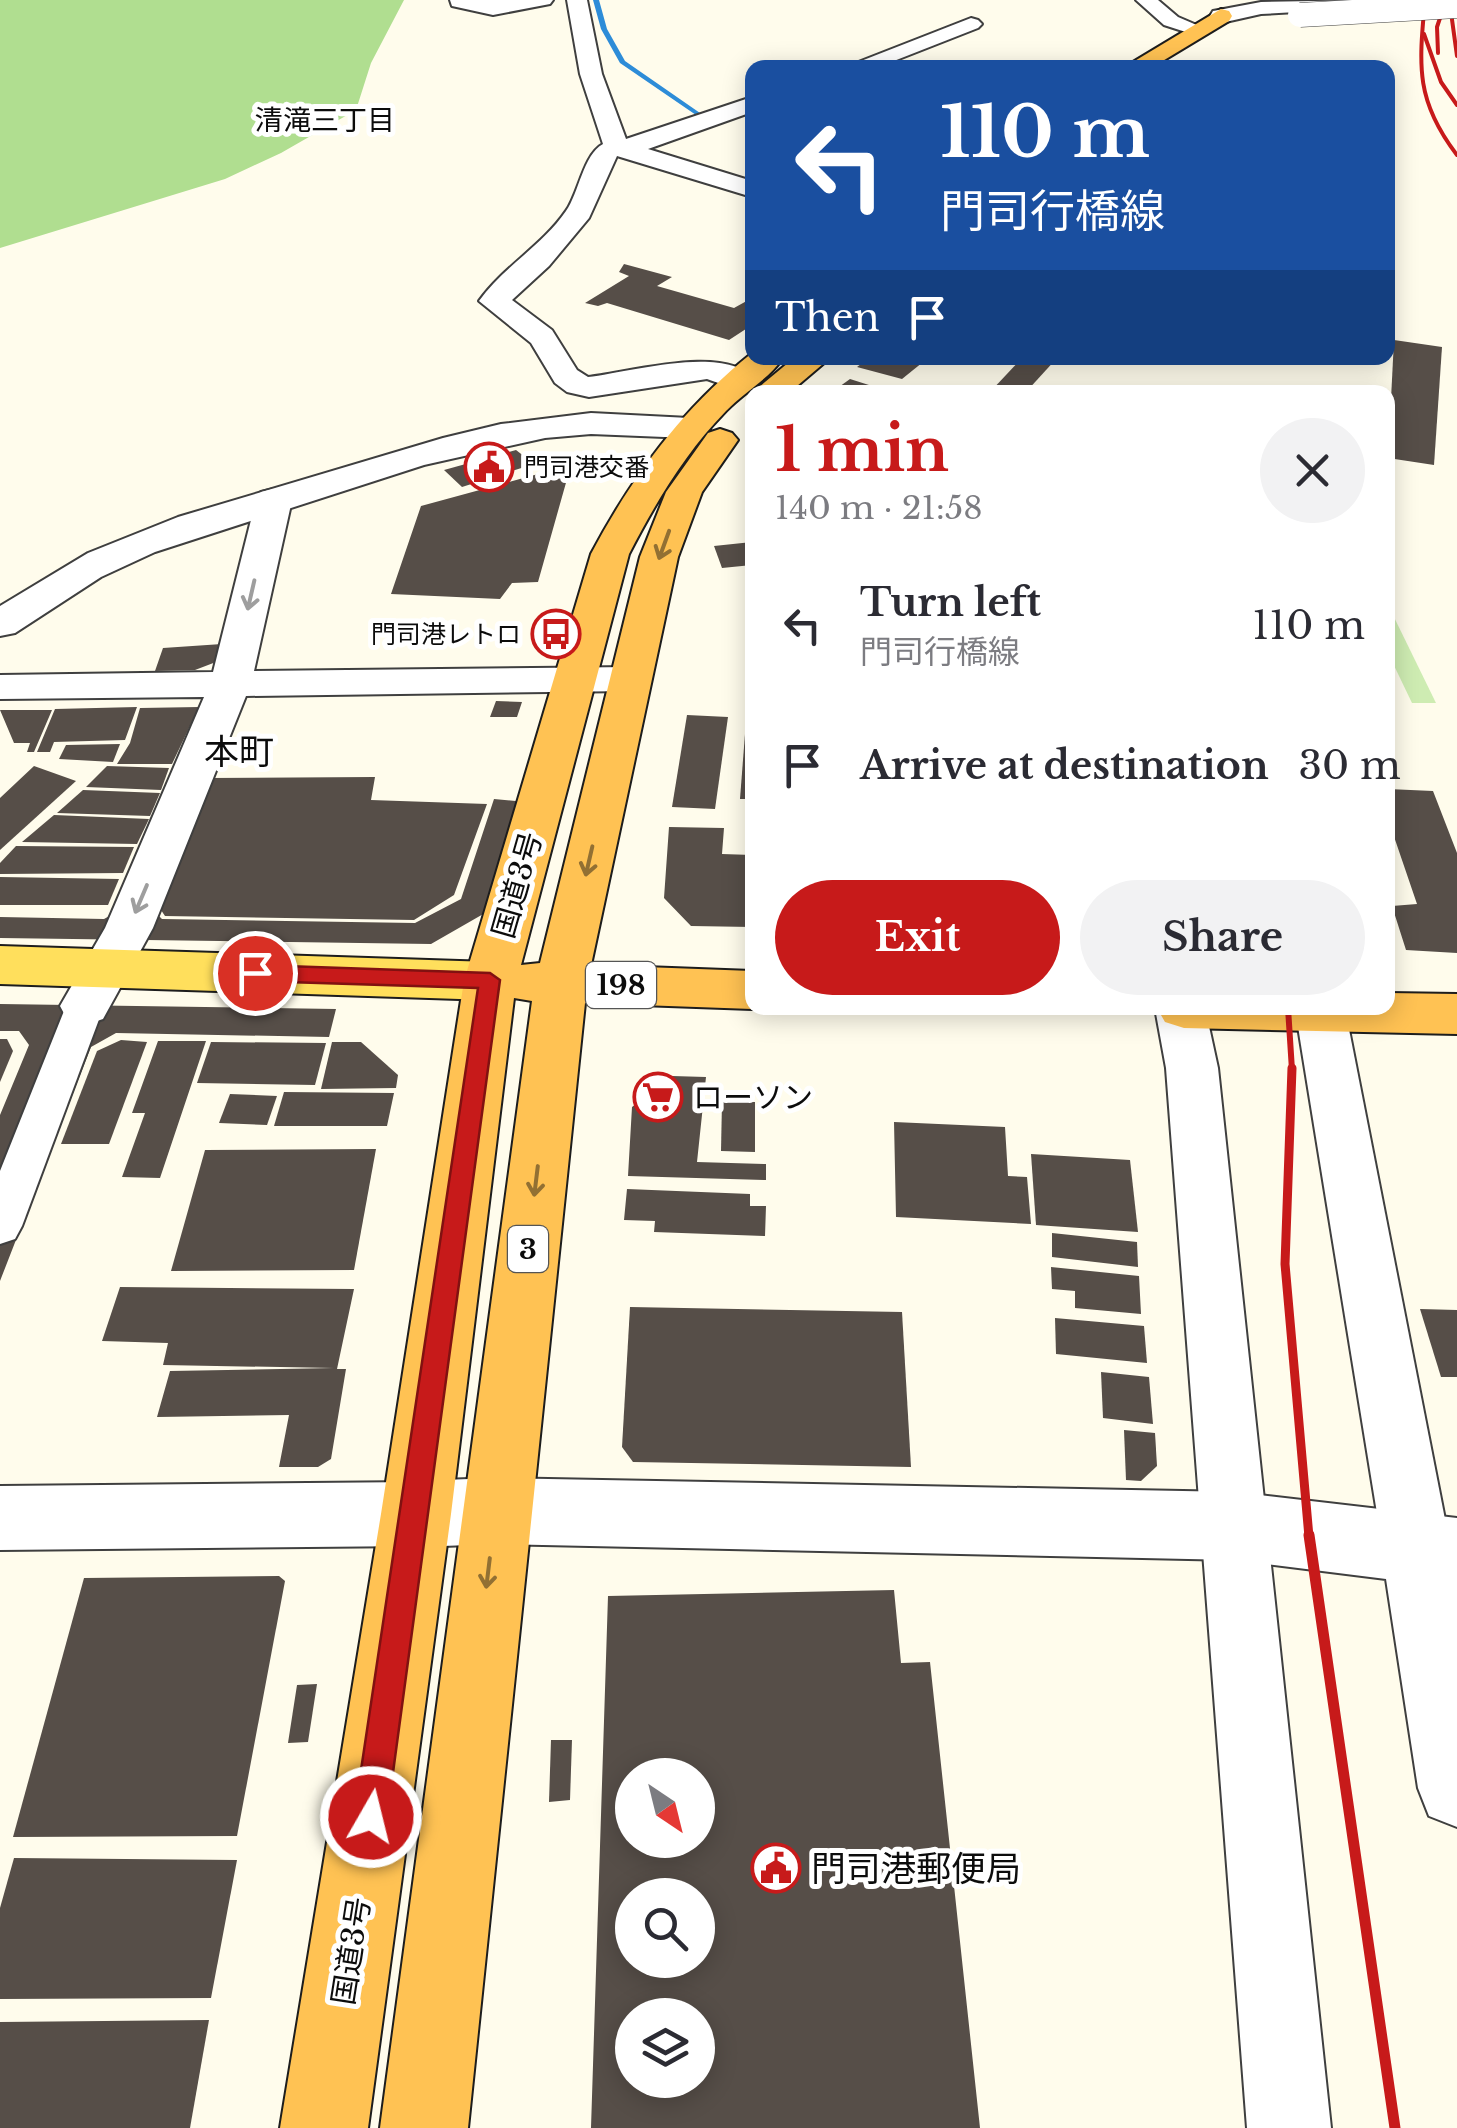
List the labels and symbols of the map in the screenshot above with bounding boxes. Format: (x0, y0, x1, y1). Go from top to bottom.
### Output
district label: 清滝三丁目 (255, 103, 395, 138)
public building icon: 門司港交番 (463, 441, 515, 493)
place label: 門司港交番 (524, 452, 649, 483)
one-way arrow (654, 528, 672, 559)
one-way arrow (241, 578, 259, 610)
bus stop icon: 門司港レトロ (530, 608, 582, 660)
place label: 門司港レトロ (371, 619, 521, 650)
district label: 本町 (204, 730, 274, 773)
street label: 国道3号 (484, 828, 550, 942)
one-way arrow (579, 844, 597, 876)
one-way arrow (131, 883, 149, 914)
pin (213, 931, 298, 1016)
road number: 198 (586, 962, 656, 1008)
supermarket icon: ローソン (632, 1071, 684, 1123)
place label: ローソン (693, 1079, 813, 1116)
one-way arrow (527, 1165, 545, 1197)
road number: 3 (508, 1226, 548, 1272)
one-way arrow (478, 1557, 497, 1589)
north arrow (615, 1758, 715, 1858)
position arrow (319, 1765, 423, 1869)
public building icon: 門司港郵便局 (750, 1842, 802, 1894)
place label: 門司港郵便局 (811, 1847, 1021, 1890)
street label: 国道3号 (324, 1895, 378, 2007)

